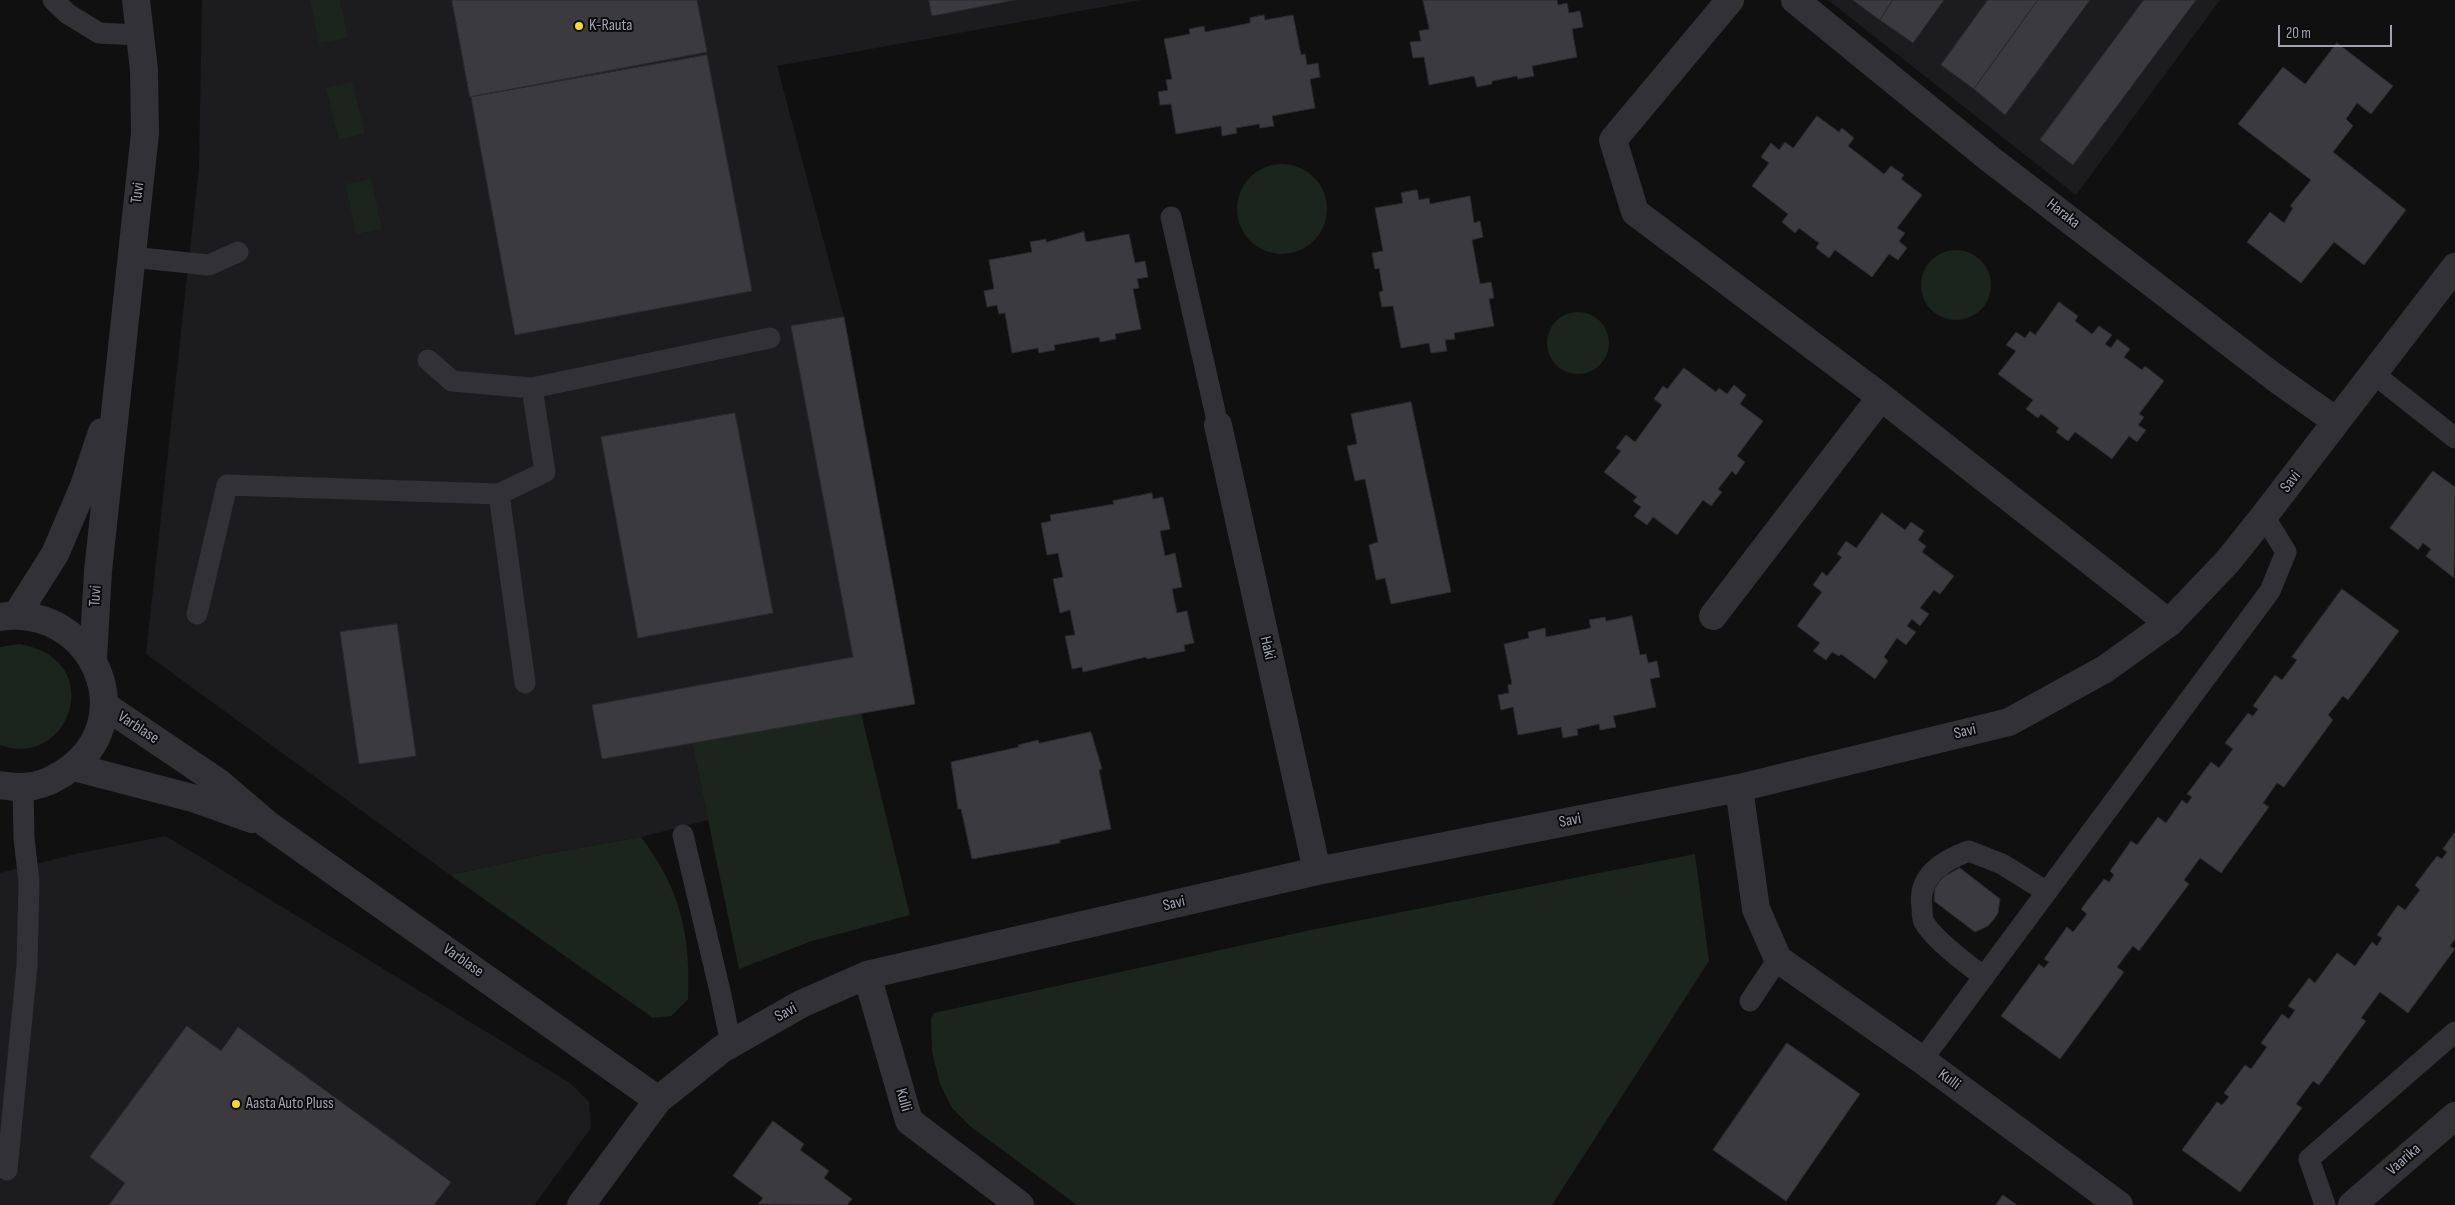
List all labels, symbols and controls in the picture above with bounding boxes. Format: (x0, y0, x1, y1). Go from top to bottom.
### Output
scale bar (2280, 15, 2394, 47)
place label: K-Rauta (589, 16, 633, 36)
marker: K-Rauta (573, 20, 585, 32)
text: 20 m (2286, 24, 2311, 43)
street label: Tuvi (127, 181, 149, 205)
street label: Haraka (2042, 195, 2084, 233)
street label: Savi (2277, 467, 2305, 497)
street label: Tuvi (86, 585, 106, 607)
street label: Haki (1255, 634, 1279, 662)
street label: Varblase (114, 708, 162, 748)
street label: Savi (1952, 720, 1978, 744)
street label: Savi (1557, 809, 1583, 833)
street label: Savi (1161, 892, 1187, 916)
street label: Varblase (439, 940, 487, 982)
street label: Savi (772, 999, 800, 1027)
street label: Kulli (1934, 1065, 1964, 1095)
street label: Kulli (891, 1086, 915, 1114)
place label: Aasta Auto Pluss (246, 1094, 334, 1114)
marker: Aasta Auto Pluss (230, 1098, 242, 1110)
street label: Vaarika (2383, 1140, 2425, 1180)

